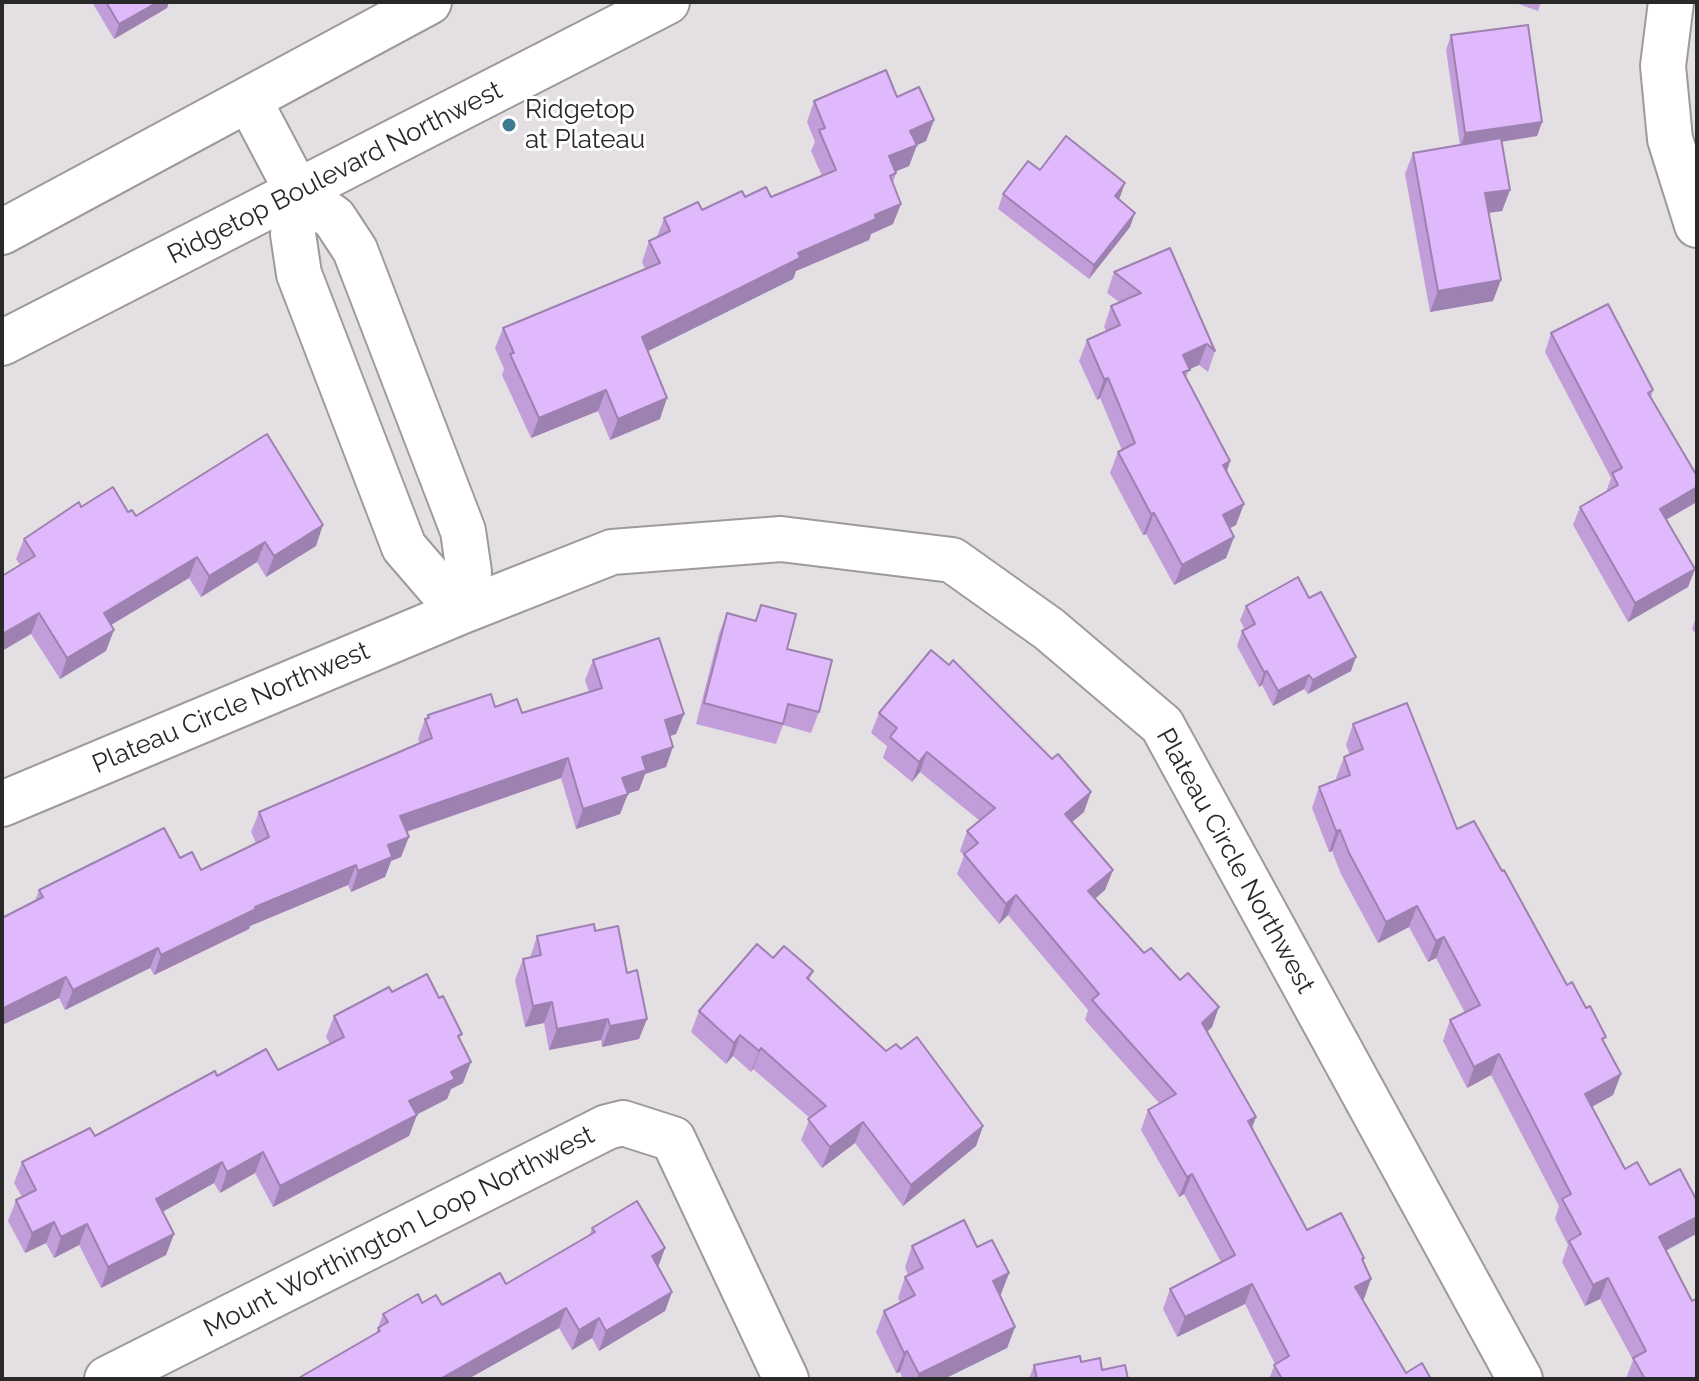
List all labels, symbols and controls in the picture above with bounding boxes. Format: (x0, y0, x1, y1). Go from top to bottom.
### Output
street label: Ridgetop Boulevard Northwest (163, 75, 507, 271)
place label: Ridgetop at Plateau (525, 94, 645, 156)
marker: Ridgetop at Plateau (500, 116, 518, 134)
street label: Plateau Circle Northwest (88, 635, 374, 781)
street label: Plateau Circle Northwest (1149, 723, 1321, 999)
street label: Mount Worthington Loop Northwest (199, 1120, 599, 1344)

